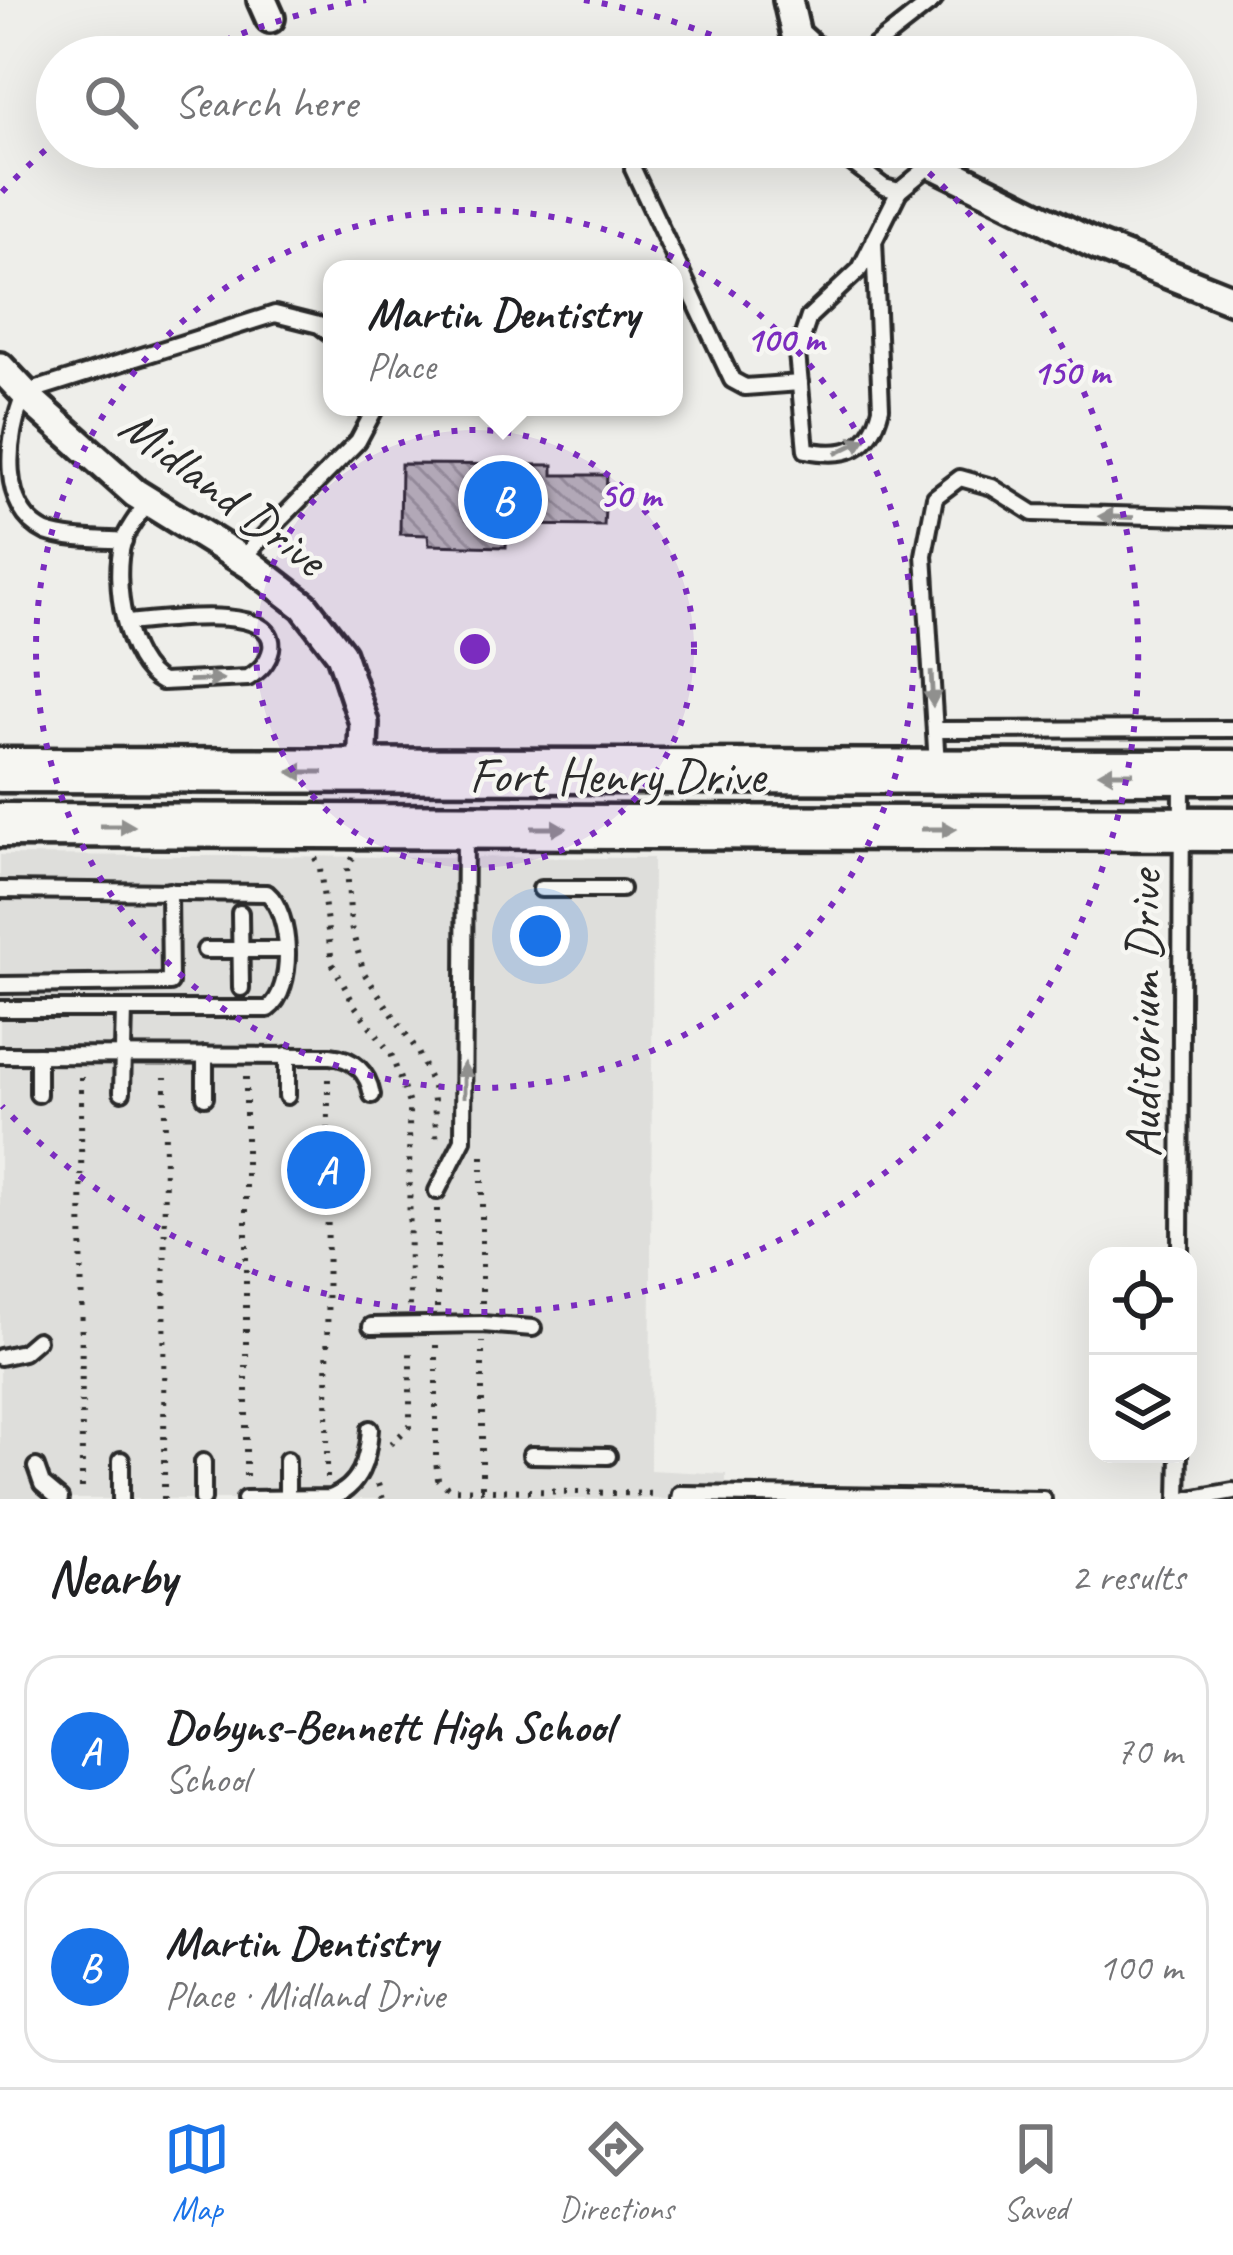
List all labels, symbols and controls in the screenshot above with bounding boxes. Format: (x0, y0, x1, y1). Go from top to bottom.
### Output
search box (36, 36, 1197, 168)
icon: search (78, 69, 144, 135)
text: Search here (174, 74, 357, 131)
popup (323, 260, 683, 416)
text: Martin Dentistry (367, 285, 639, 342)
text: 100 m (746, 316, 827, 362)
text: Place (367, 342, 435, 391)
text: 150 m (1032, 349, 1113, 395)
street label: Midland Drive (107, 393, 342, 592)
one-way arrow (833, 436, 868, 456)
pin: B (464, 455, 542, 545)
text: 50 m (599, 472, 664, 518)
one-way arrow (1096, 508, 1134, 527)
centre of rings (454, 628, 496, 670)
one-way arrow (188, 670, 226, 689)
one-way arrow (923, 671, 942, 708)
street label: Fort Henry Drive (469, 743, 768, 807)
one-way arrow (286, 762, 324, 782)
one-way arrow (1096, 763, 1134, 783)
one-way arrow (99, 816, 137, 836)
one-way arrow (531, 818, 569, 838)
one-way arrow (921, 819, 959, 839)
street label: Auditorium Drive (1111, 867, 1175, 1157)
your location (510, 906, 570, 966)
one-way arrow (454, 1060, 473, 1098)
pin: A (287, 1125, 365, 1215)
map controls (1089, 1247, 1197, 1463)
button: locate (1089, 1247, 1197, 1355)
button: layers (1089, 1355, 1197, 1463)
text: Nearby (48, 1545, 176, 1609)
text: 2 results (1071, 1553, 1185, 1602)
text: Dobyns-Bennett High School (165, 1698, 613, 1755)
text: A (80, 1727, 100, 1776)
text: 70 m (1116, 1727, 1182, 1776)
text: School (165, 1755, 249, 1804)
text: Martin Dentistry (165, 1914, 437, 1971)
text: B (80, 1943, 100, 1992)
text: 100 m (1098, 1943, 1182, 1992)
text: Place · Midland Drive (165, 1971, 445, 2020)
tab: Map (164, 2116, 230, 2230)
tab: Directions (559, 2116, 674, 2230)
tab: Saved (1003, 2116, 1069, 2230)

